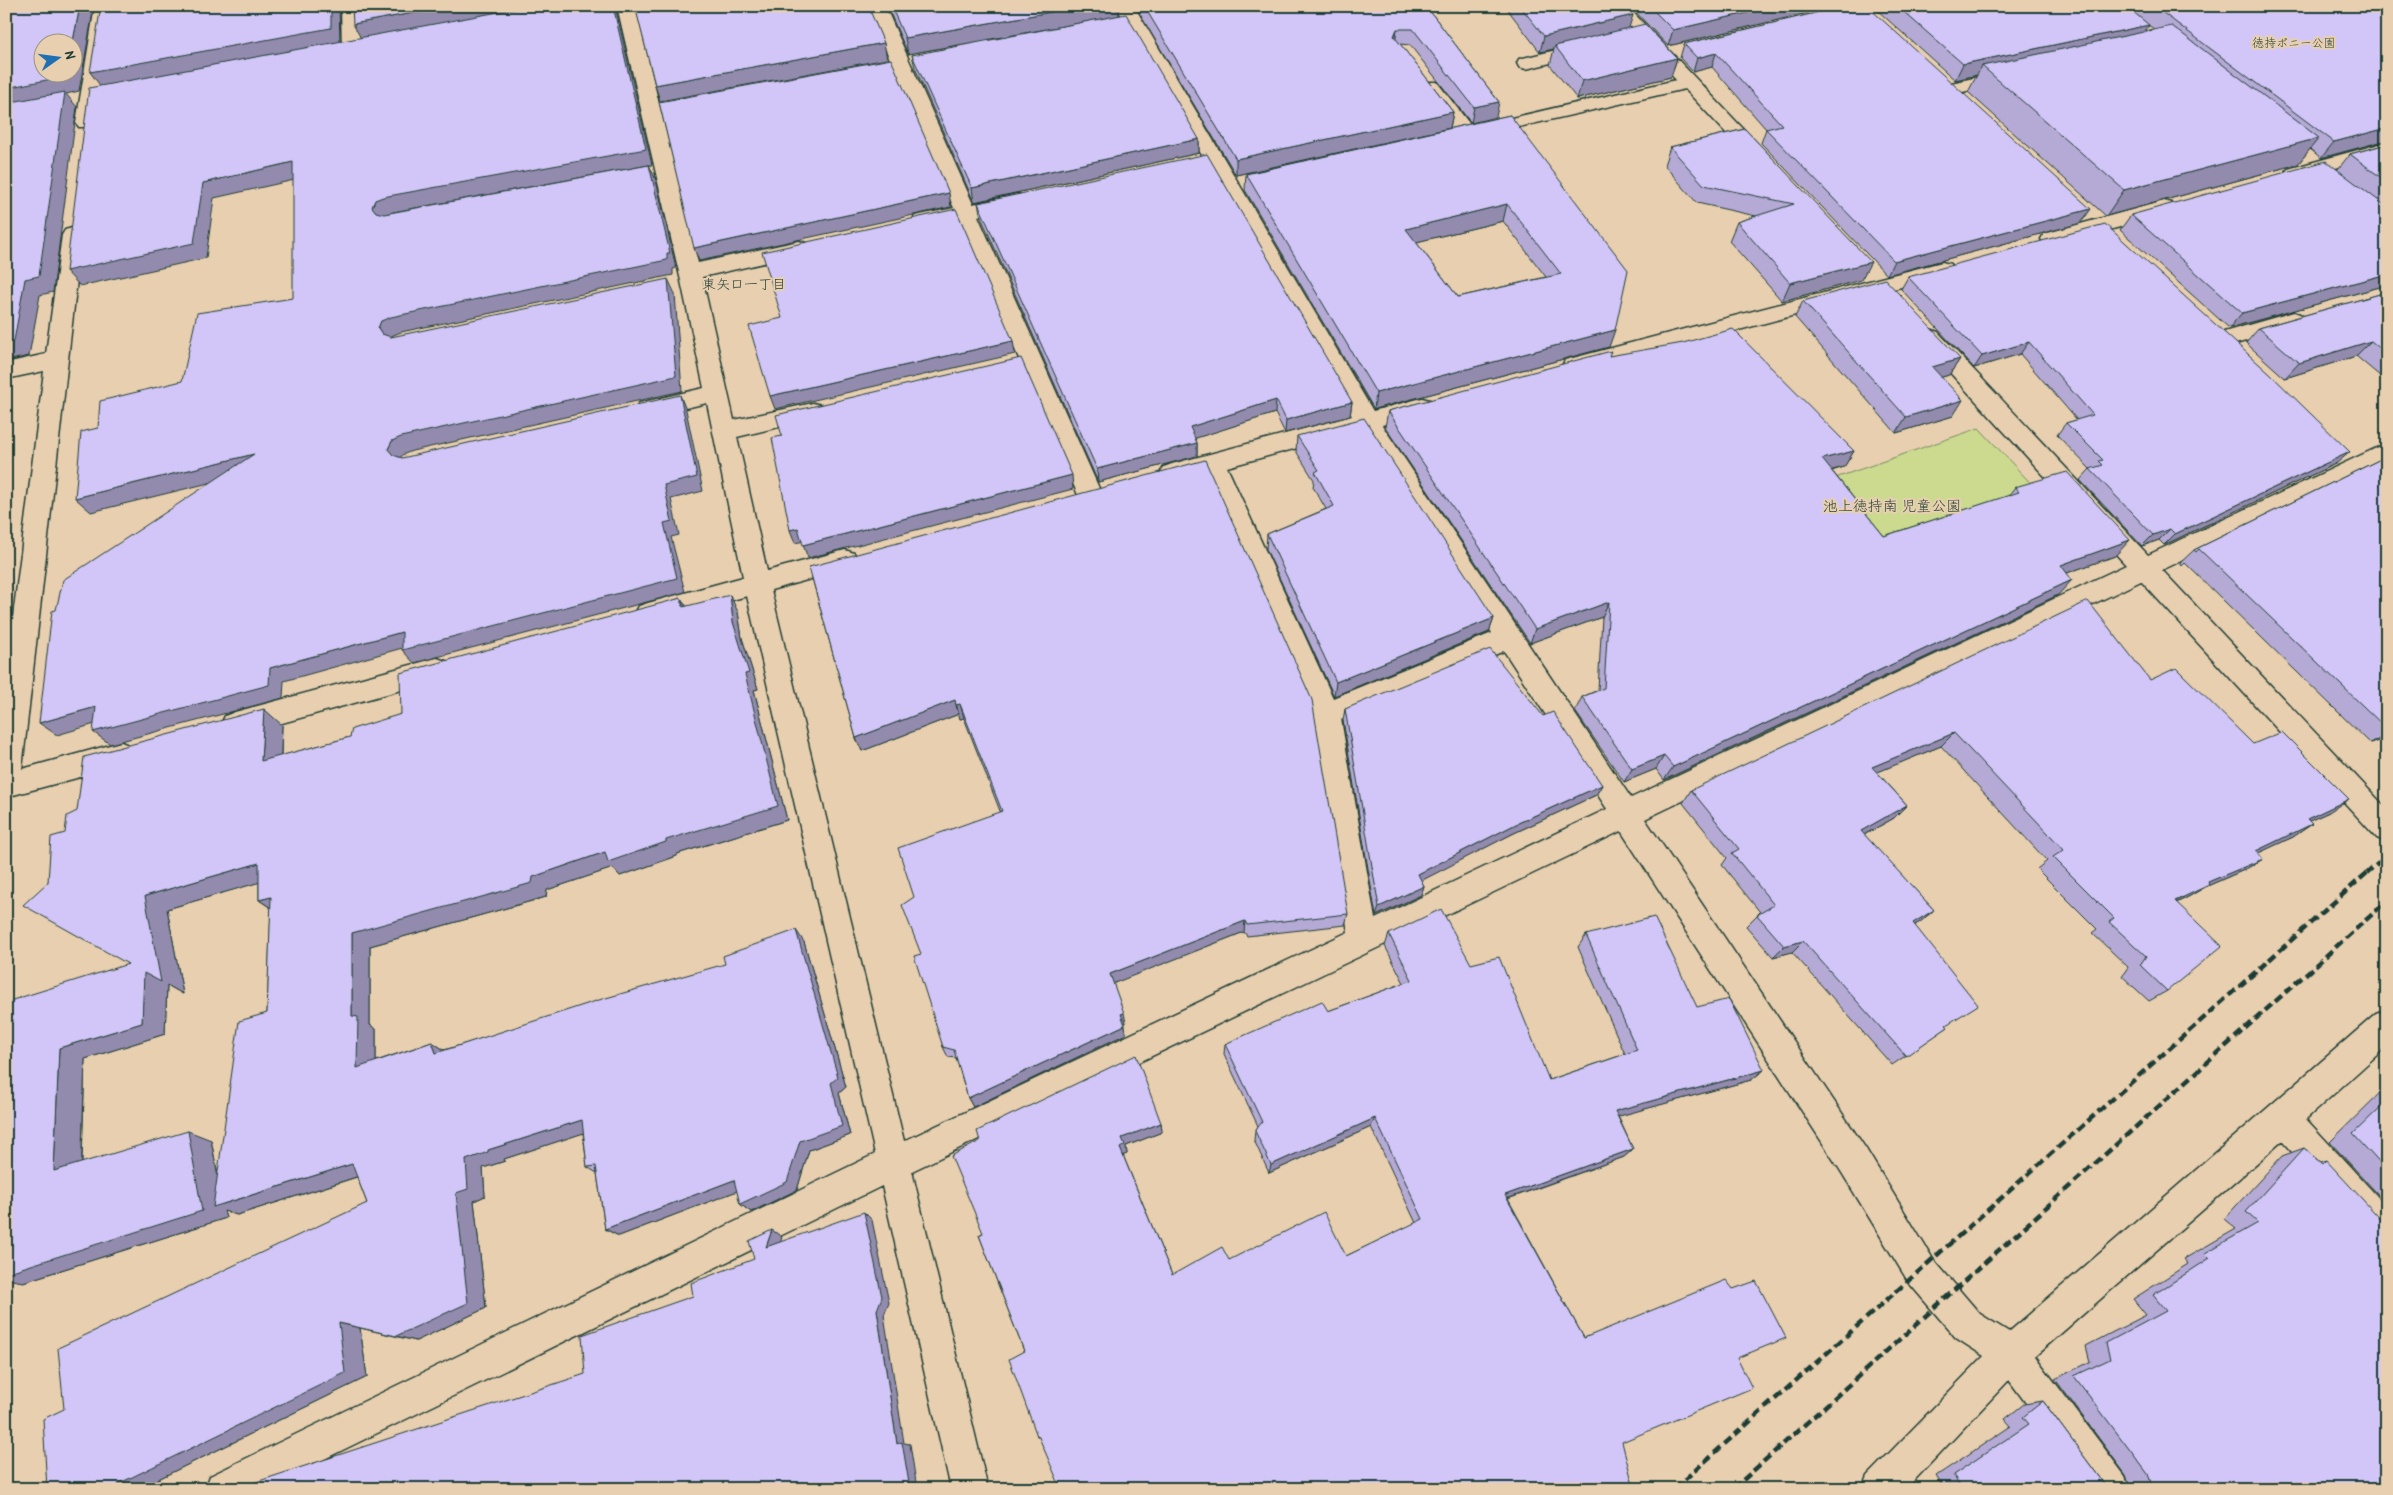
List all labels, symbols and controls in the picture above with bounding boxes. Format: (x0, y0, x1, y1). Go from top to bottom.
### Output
north arrow (32, 32, 82, 82)
park label: 徳持ポニー公園 (2252, 34, 2336, 51)
text: N (61, 49, 81, 61)
district label: 東矢口一丁目 (702, 274, 786, 293)
park label: 池上徳持南 児童公園 (1823, 495, 1961, 516)

